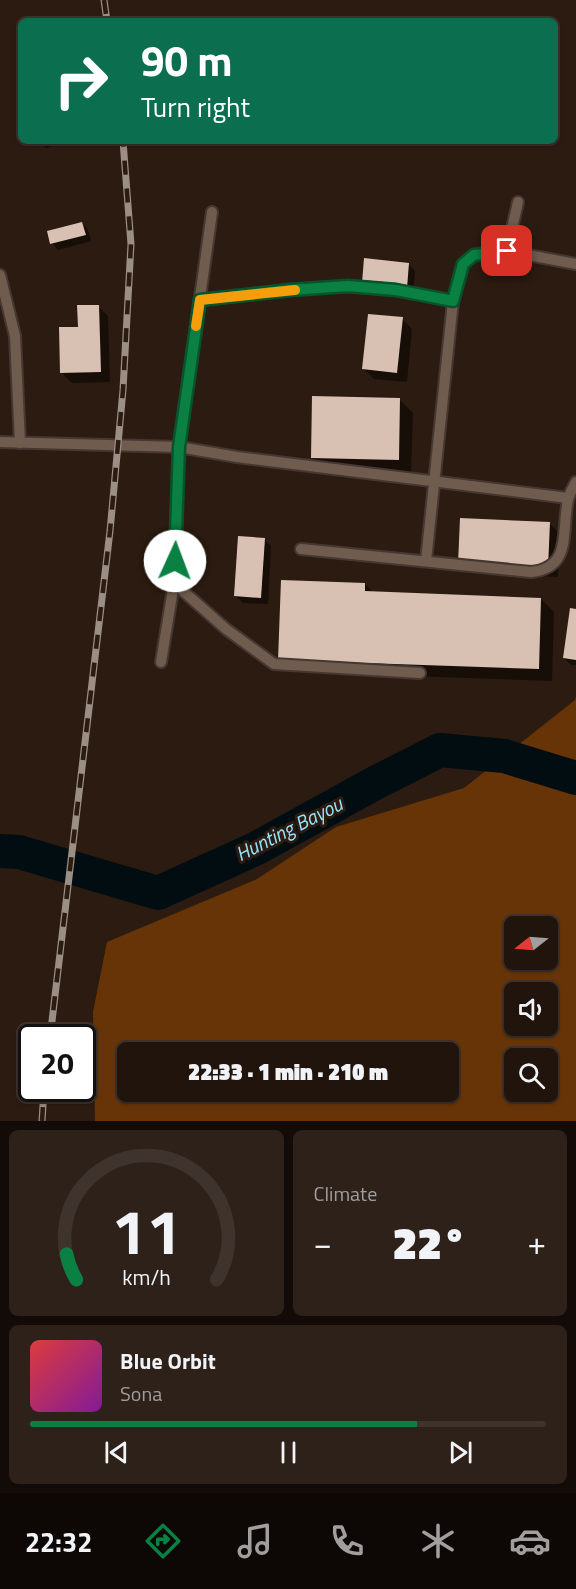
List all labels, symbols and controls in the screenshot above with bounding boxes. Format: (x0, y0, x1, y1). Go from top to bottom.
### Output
text: 90 m (141, 28, 233, 92)
icon: right (42, 42, 120, 120)
text: Turn right (141, 86, 250, 127)
pin (481, 225, 532, 276)
icon: arrive (490, 234, 523, 267)
position arrow (143, 529, 207, 593)
water label: Hunting Bayou (230, 788, 349, 869)
north arrow (504, 916, 558, 970)
map controls (504, 916, 558, 1102)
button: sound (504, 982, 558, 1036)
speed limit sign: 20 (18, 1024, 96, 1102)
button: search (504, 1048, 558, 1102)
text: 22:33 · 1 min · 210 m (188, 1055, 388, 1089)
text: Climate (314, 1178, 377, 1209)
text: 11 (111, 1183, 181, 1278)
text: 22° (393, 1208, 467, 1276)
text: − (314, 1218, 332, 1268)
text: + (528, 1218, 546, 1268)
text: km/h (122, 1261, 171, 1293)
text: Blue Orbit (120, 1344, 216, 1378)
text: Sona (120, 1378, 162, 1409)
icon: previous (100, 1436, 133, 1469)
icon: pause (272, 1436, 305, 1469)
icon: next (444, 1436, 477, 1469)
icon: directions (142, 1520, 184, 1562)
icon: music (234, 1520, 276, 1562)
icon: phone (326, 1520, 368, 1562)
icon: climate (417, 1520, 459, 1562)
icon: car (509, 1520, 551, 1562)
text: 22:32 (25, 1521, 92, 1562)

